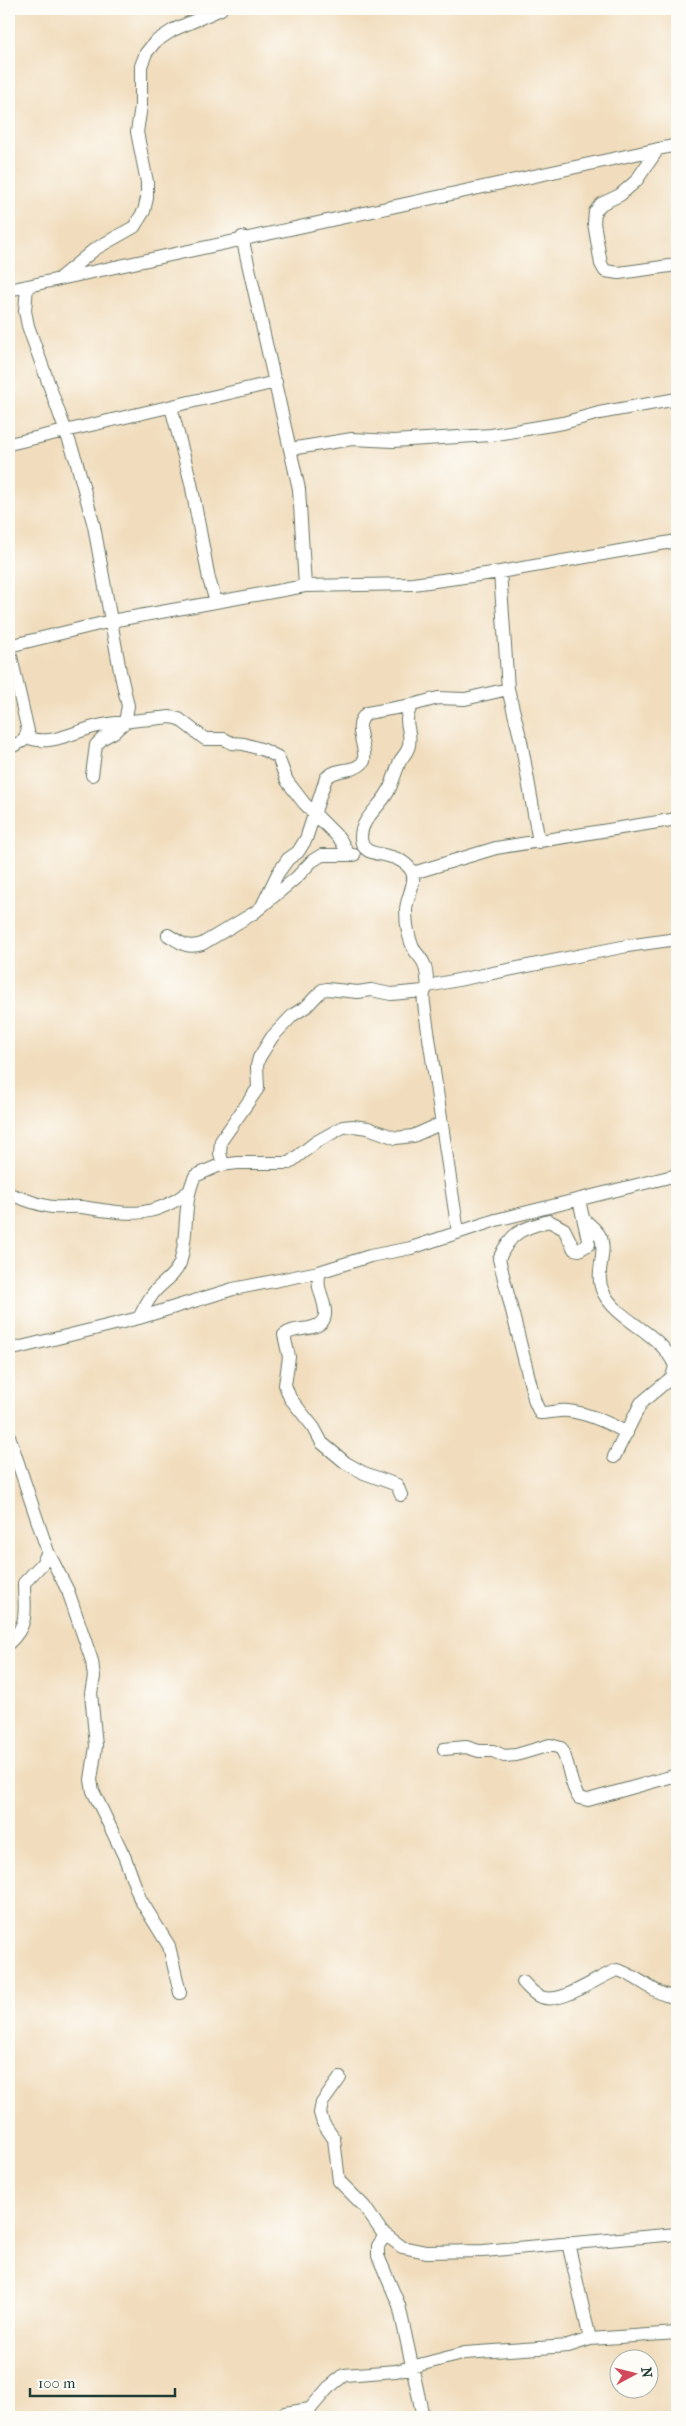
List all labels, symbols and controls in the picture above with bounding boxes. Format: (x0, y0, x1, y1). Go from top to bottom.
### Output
north arrow (608, 2348, 658, 2398)
scale bar (30, 2366, 175, 2398)
text: N (637, 2366, 656, 2379)
text: 100 m (38, 2374, 76, 2392)

